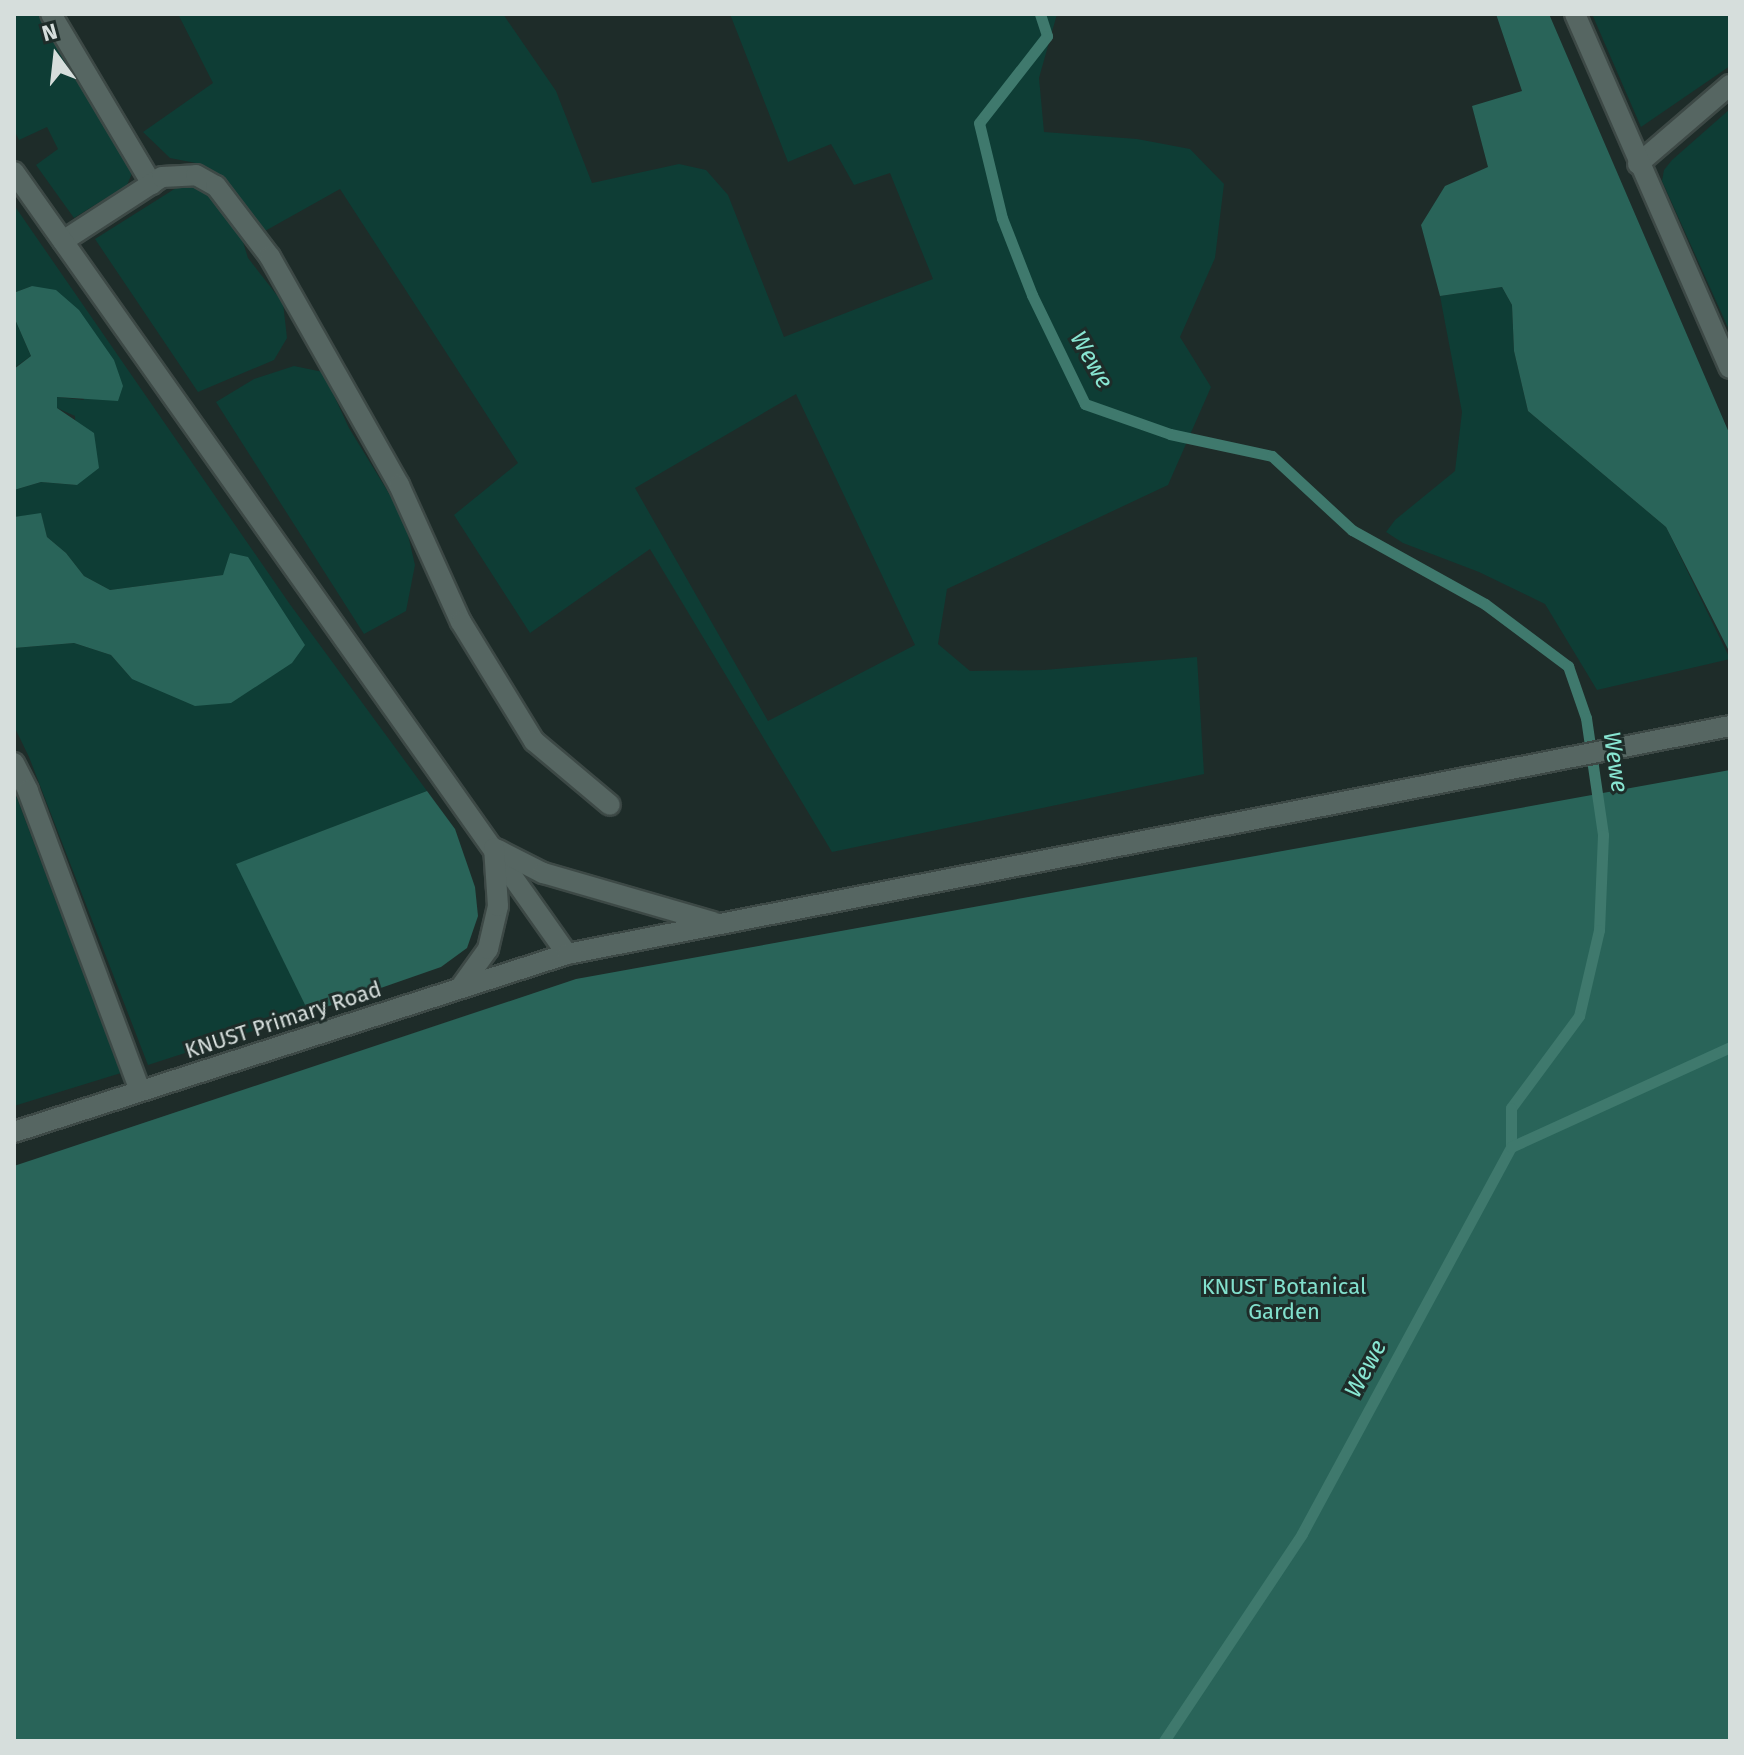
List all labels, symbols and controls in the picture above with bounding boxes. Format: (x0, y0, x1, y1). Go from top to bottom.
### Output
north arrow (16, 16, 96, 96)
text: N (39, 17, 60, 47)
water label: Wewe (1063, 326, 1119, 394)
water label: Wewe (1596, 730, 1634, 794)
street label: KNUST Primary Road (182, 976, 384, 1064)
park label: KNUST Botanical Garden (1202, 1273, 1366, 1324)
water label: Wewe (1339, 1335, 1393, 1403)

